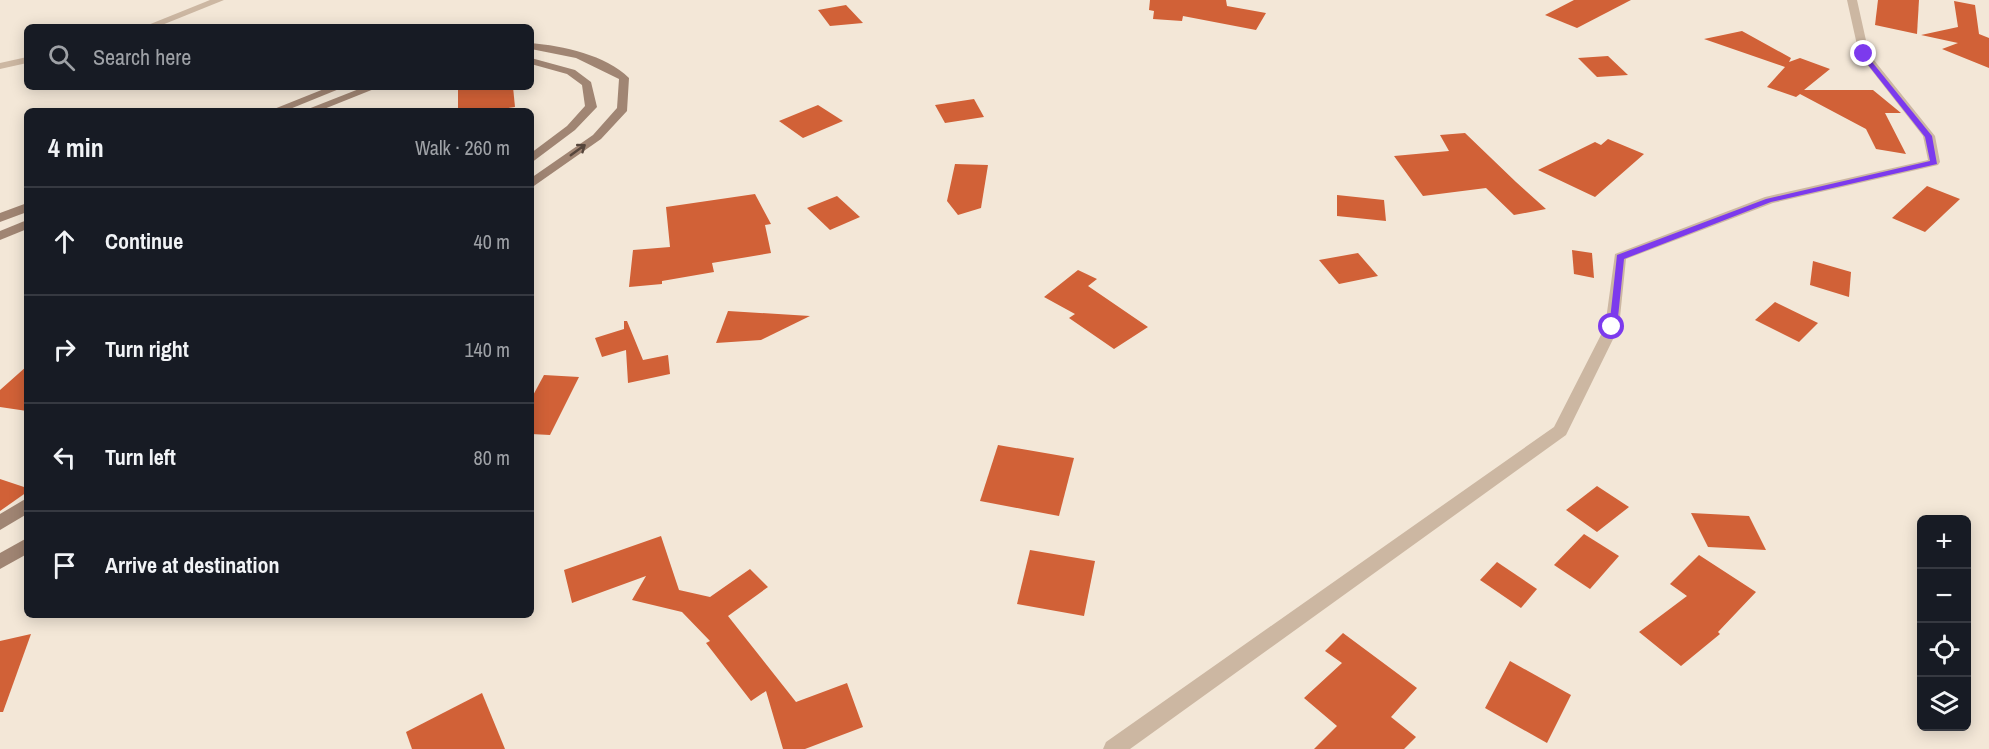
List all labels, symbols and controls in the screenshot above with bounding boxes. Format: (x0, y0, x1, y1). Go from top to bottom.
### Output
search box (24, 24, 534, 90)
route end (1850, 40, 1876, 66)
icon: search (45, 41, 78, 74)
text: Search here (93, 42, 191, 72)
text: 4 min (48, 130, 104, 165)
text: Walk · 260 m (415, 134, 510, 161)
one-way arrow (570, 144, 586, 156)
icon: ahead (48, 225, 81, 258)
text: Continue (105, 226, 183, 256)
text: 40 m (474, 228, 510, 255)
route start (1598, 313, 1624, 339)
icon: right (48, 333, 81, 366)
text: Turn right (105, 334, 189, 364)
text: 140 m (464, 336, 510, 363)
icon: left (48, 441, 81, 474)
text: Turn left (105, 442, 176, 472)
text: 80 m (474, 444, 510, 471)
map controls (1917, 515, 1971, 731)
button: + (1917, 515, 1971, 569)
icon: arrive (48, 549, 81, 582)
text: Arrive at destination (105, 550, 279, 580)
button: − (1917, 569, 1971, 623)
button: locate (1917, 623, 1971, 677)
button: layers (1917, 677, 1971, 731)

